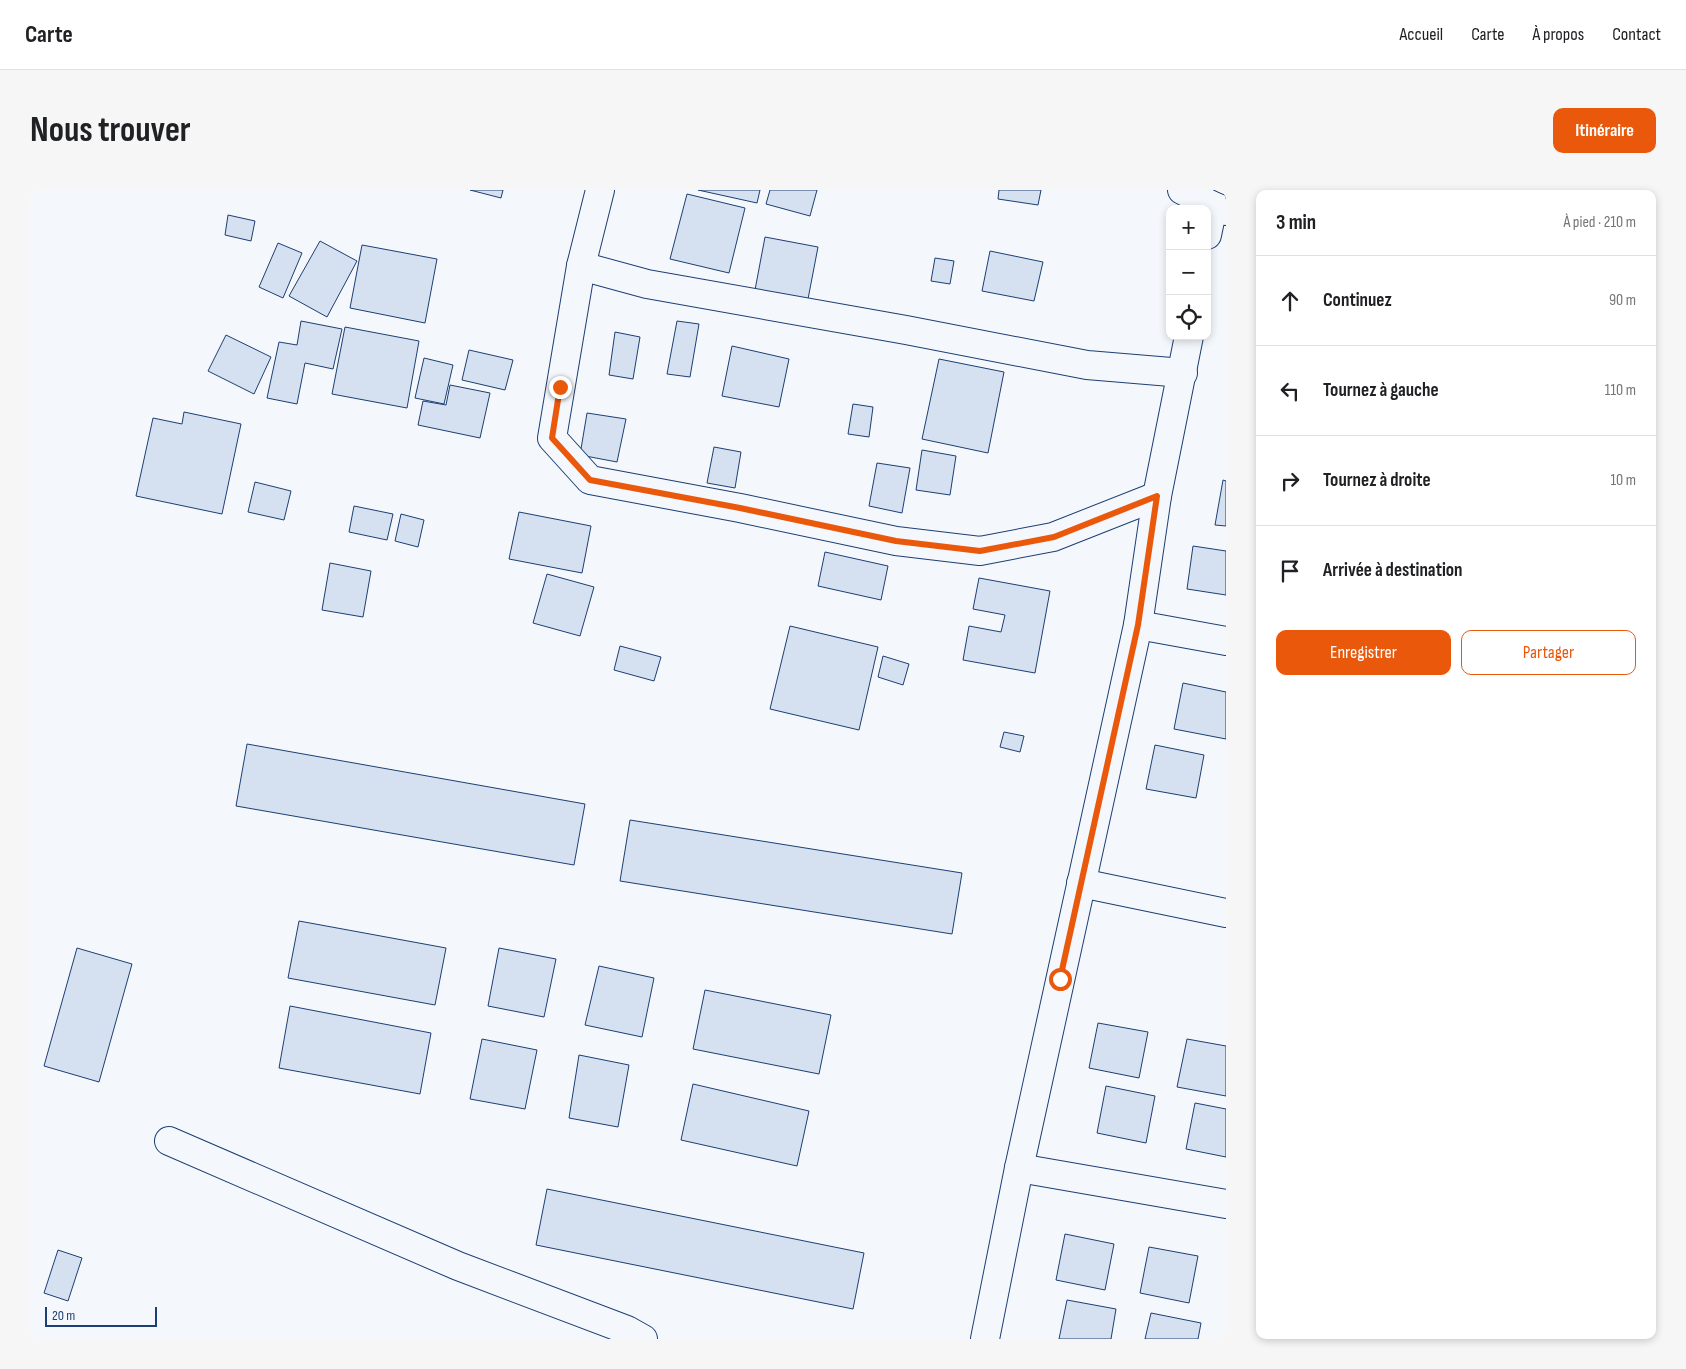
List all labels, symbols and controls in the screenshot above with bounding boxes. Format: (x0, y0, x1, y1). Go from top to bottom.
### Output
text: Carte (25, 20, 73, 49)
text: Accueil (1399, 24, 1443, 45)
text: Carte (1471, 24, 1504, 45)
text: À propos (1532, 24, 1584, 45)
text: Contact (1612, 24, 1661, 45)
button: Itinéraire (1553, 108, 1656, 153)
text: Nous trouver (30, 109, 191, 152)
map controls (1166, 205, 1211, 340)
button: + (1166, 205, 1211, 250)
text: 3 min (1276, 210, 1316, 235)
text: À pied · 210 m (1563, 213, 1636, 232)
button: − (1166, 250, 1211, 295)
icon: ahead (1276, 287, 1304, 315)
text: Continuez (1323, 289, 1392, 312)
text: 90 m (1609, 291, 1636, 310)
button: locate (1166, 295, 1211, 340)
route end (549, 376, 572, 399)
icon: left (1276, 377, 1304, 405)
text: Tournez à gauche (1323, 379, 1439, 402)
text: 110 m (1605, 381, 1636, 400)
icon: right (1276, 467, 1304, 495)
text: Tournez à droite (1323, 469, 1431, 492)
text: 10 m (1610, 471, 1636, 490)
icon: arrive (1276, 557, 1304, 585)
text: Arrivée à destination (1323, 559, 1463, 582)
button: Enregistrer (1276, 630, 1451, 675)
button: Partager (1461, 630, 1636, 675)
route start (1049, 968, 1072, 991)
scale bar (45, 1304, 158, 1327)
text: 20 m (52, 1307, 75, 1324)

